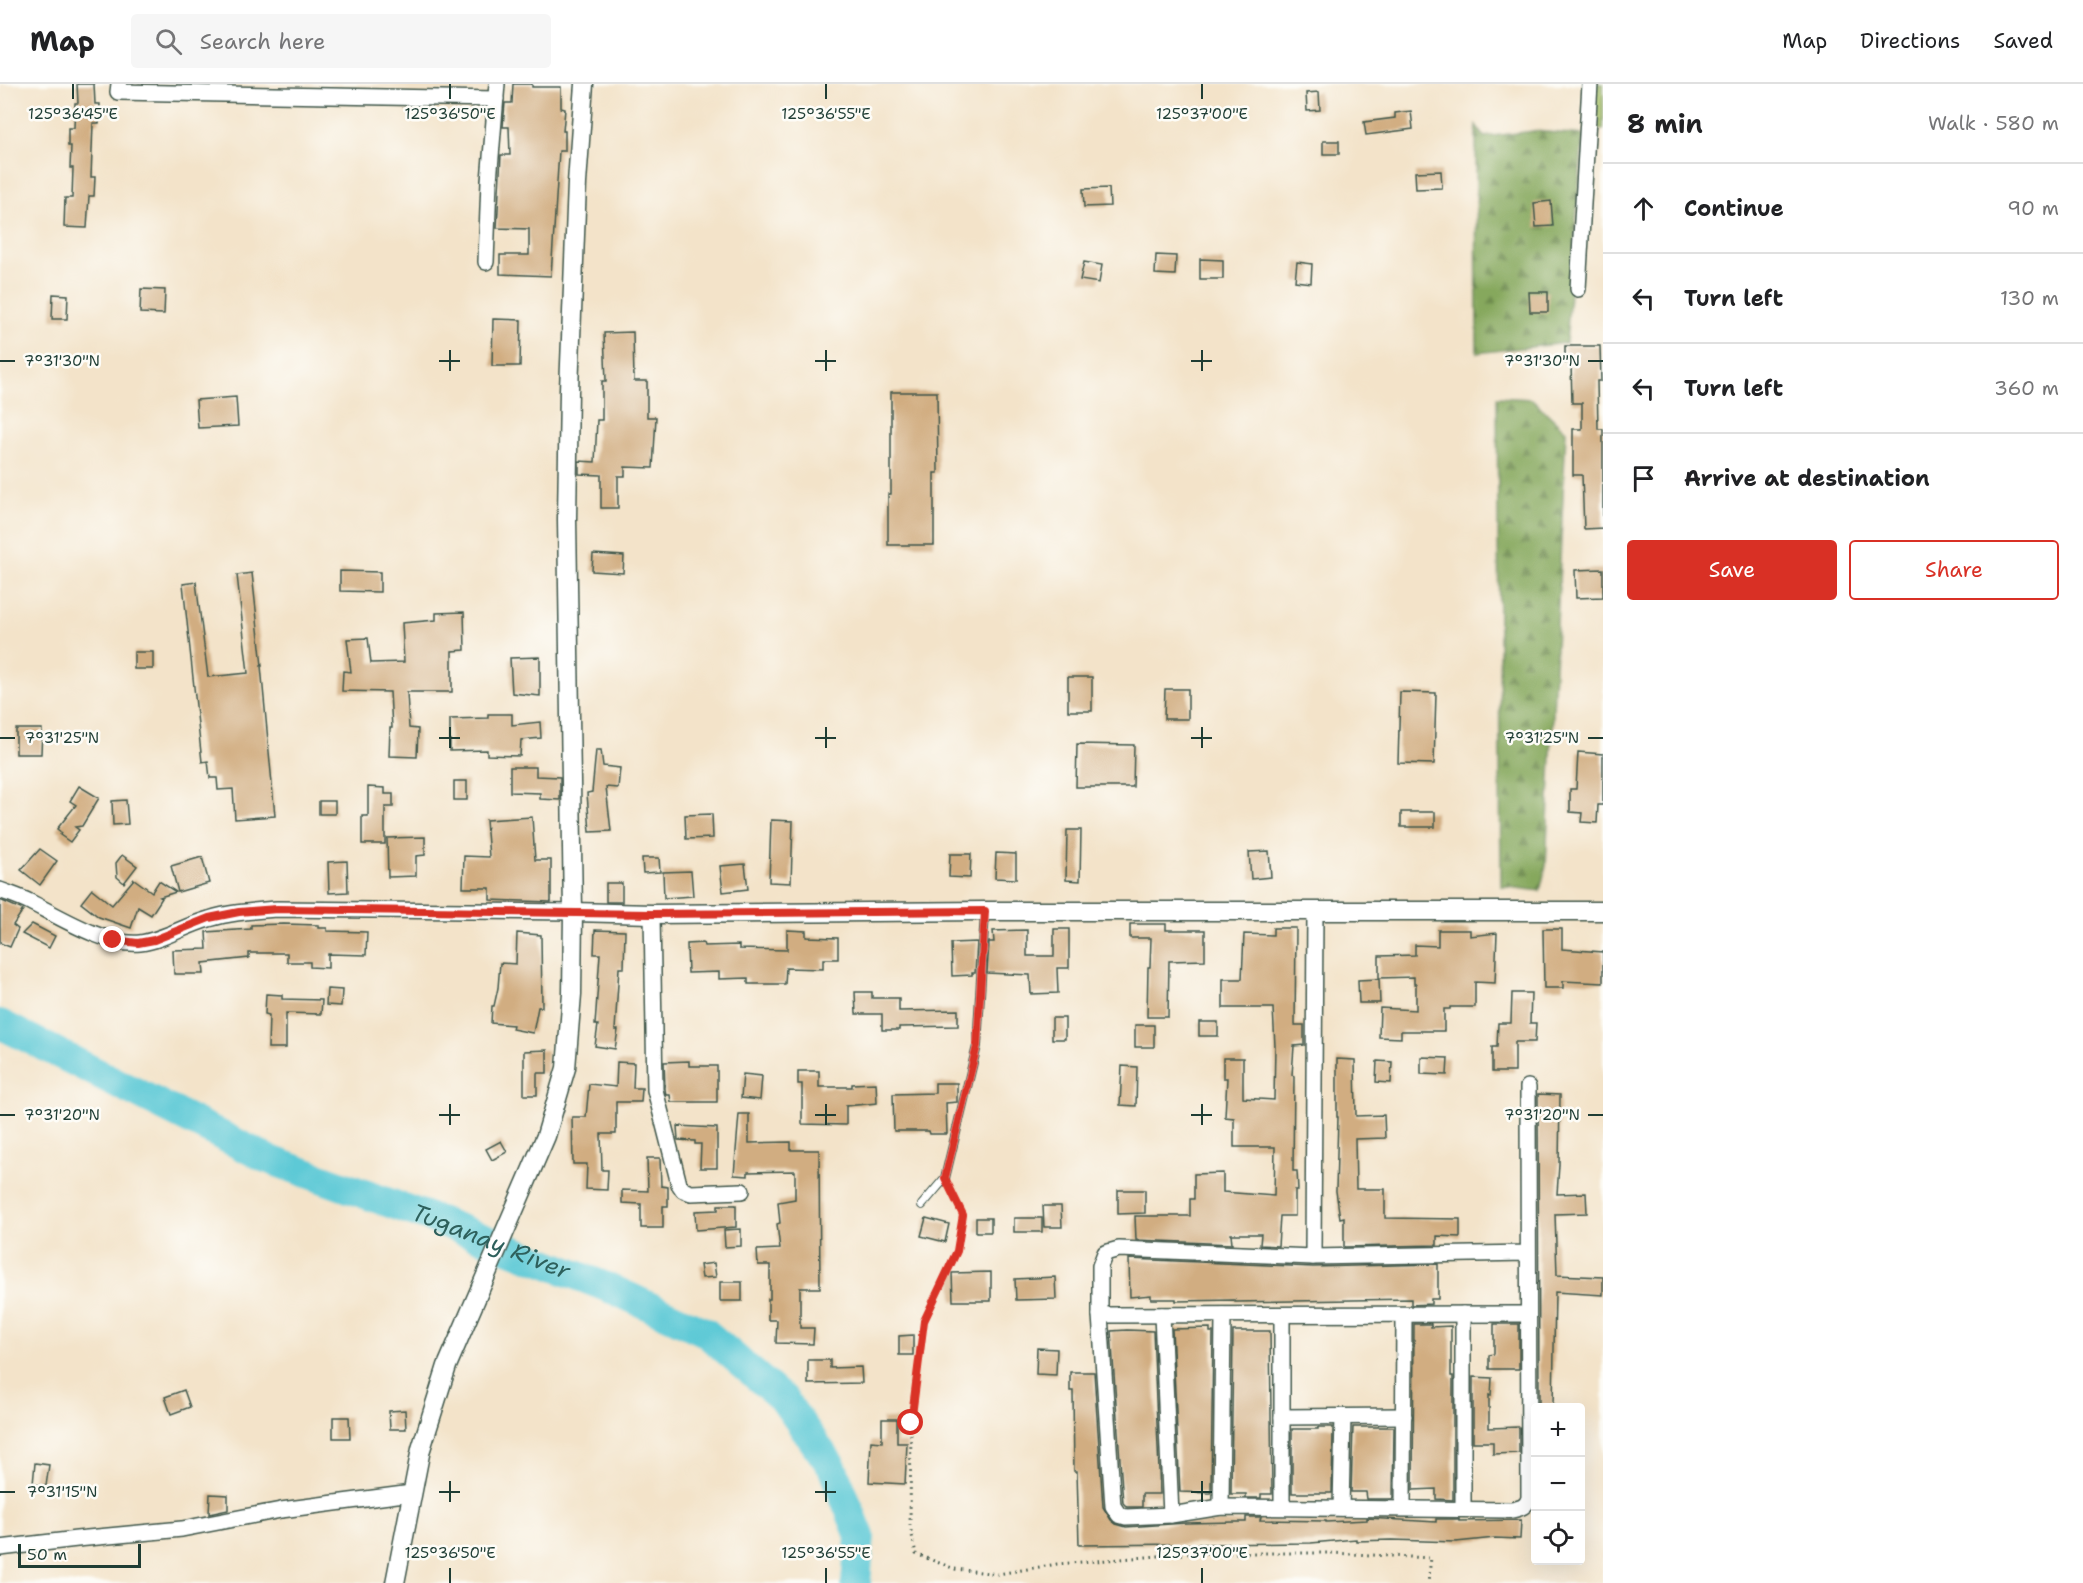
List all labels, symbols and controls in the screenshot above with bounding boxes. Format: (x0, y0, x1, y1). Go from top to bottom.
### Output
search box (131, 14, 551, 68)
text: Map (30, 22, 95, 60)
icon: search (152, 25, 185, 58)
text: Search here (200, 27, 325, 56)
text: Map (1782, 27, 1827, 55)
text: Directions (1860, 27, 1960, 55)
text: Saved (1993, 27, 2053, 55)
text: 125°36'45"E (28, 104, 118, 124)
text: 125°36'50"E (404, 104, 496, 124)
text: 125°36'55"E (781, 104, 871, 124)
text: 125°37'00"E (1156, 104, 1248, 124)
text: 8 min (1627, 106, 1703, 141)
text: Walk · 580 m (1928, 110, 2059, 136)
icon: ahead (1627, 192, 1660, 225)
text: Continue (1684, 194, 1784, 223)
text: 90 m (2007, 195, 2059, 221)
icon: left (1627, 282, 1660, 315)
text: Turn left (1684, 284, 1783, 313)
text: 130 m (2000, 285, 2059, 311)
text: 7°31'30"N (24, 351, 100, 371)
text: 7°31'30"N (1504, 351, 1580, 371)
icon: left (1627, 372, 1660, 405)
text: Turn left (1684, 374, 1783, 403)
text: 360 m (1994, 375, 2059, 401)
icon: arrive (1627, 462, 1660, 495)
text: Arrive at destination (1684, 464, 1930, 493)
button: Save (1627, 540, 1837, 600)
button: Share (1849, 540, 2059, 600)
text: 7°31'25"N (25, 728, 99, 748)
text: 7°31'25"N (1505, 728, 1579, 748)
route end (99, 926, 125, 952)
text: 7°31'20"N (24, 1105, 100, 1125)
text: 7°31'20"N (1504, 1105, 1580, 1125)
water label: Tuganay River (407, 1196, 576, 1287)
map controls (1531, 1403, 1585, 1565)
button: + (1531, 1403, 1585, 1457)
route start (897, 1409, 923, 1435)
button: − (1531, 1457, 1585, 1511)
text: 7°31'15"N (27, 1482, 97, 1502)
button: locate (1531, 1511, 1585, 1565)
scale bar (18, 1541, 141, 1568)
text: 125°36'50"E (404, 1543, 496, 1563)
text: 125°36'55"E (781, 1543, 871, 1563)
text: 125°37'00"E (1156, 1543, 1248, 1563)
text: 50 m (27, 1544, 67, 1565)

